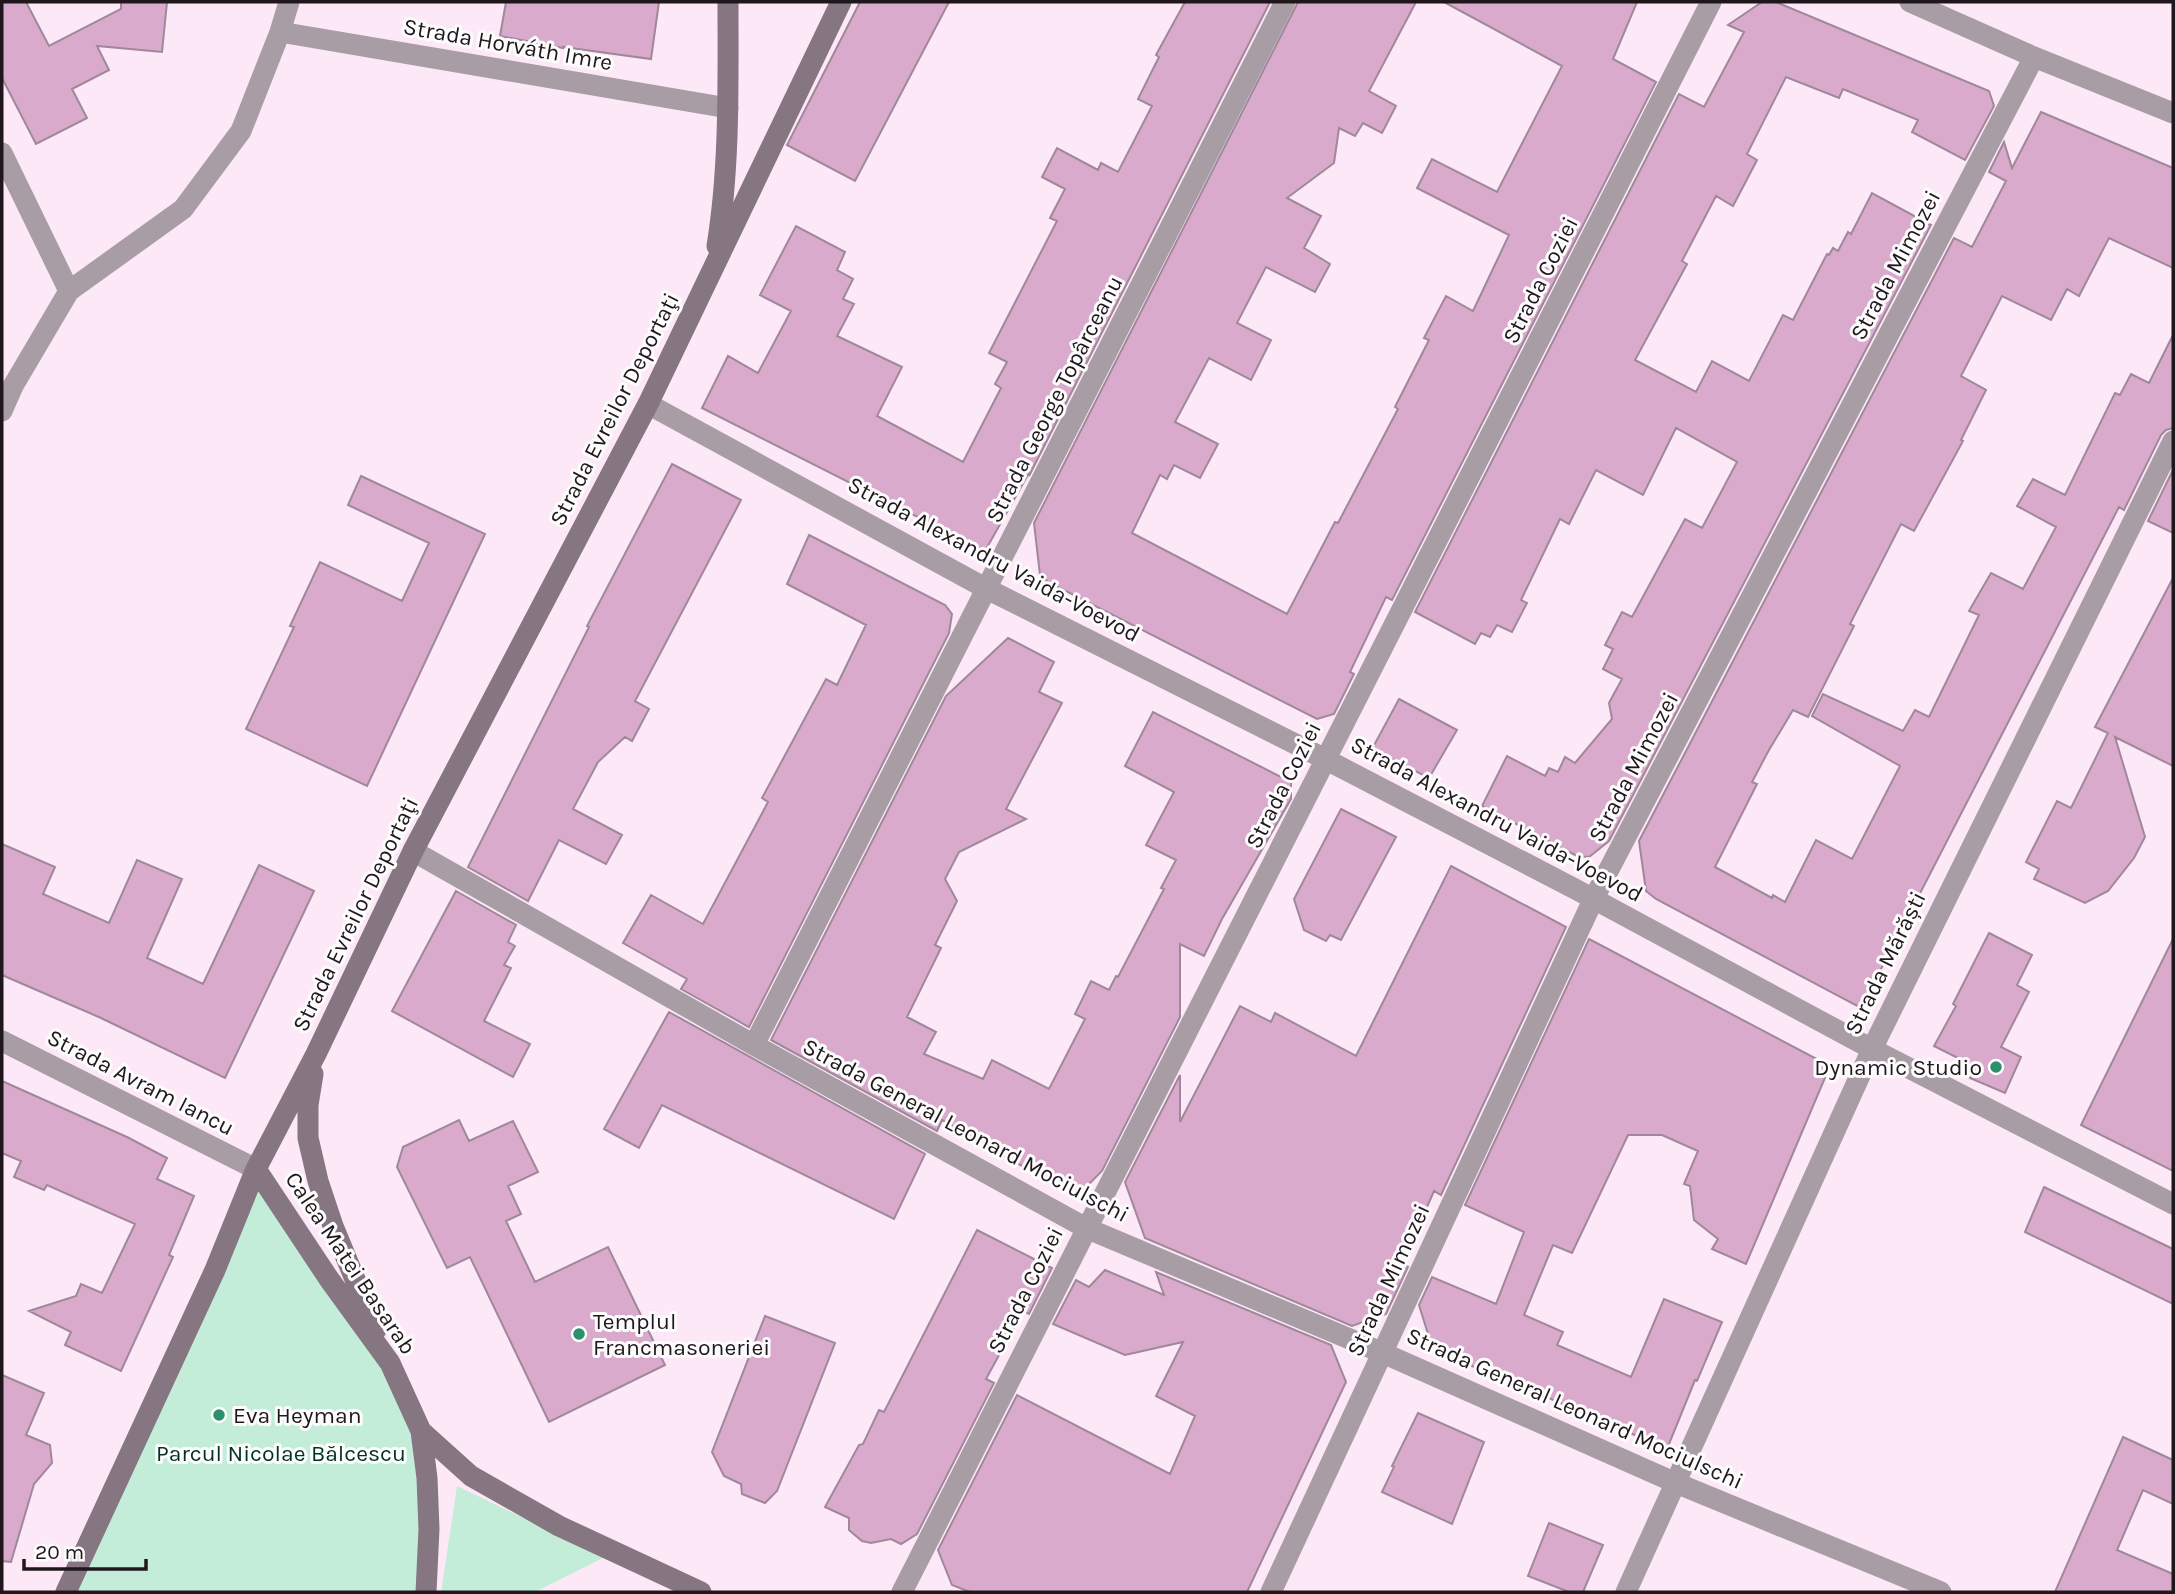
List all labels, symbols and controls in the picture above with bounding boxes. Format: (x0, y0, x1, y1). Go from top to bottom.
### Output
street label: Strada Horváth Imre (401, 13, 615, 76)
street label: Strada Mimozei (1845, 186, 1946, 345)
street label: Strada Coziei (1497, 212, 1584, 348)
street label: Strada George Topârceanu (980, 271, 1129, 527)
street label: Strada Evreilor Deportaţi (544, 288, 685, 530)
street label: Strada Alexandru Vaida-Voevod (843, 471, 1144, 648)
street label: Strada Mimozei (1583, 688, 1684, 847)
street label: Strada Coziei (1240, 717, 1327, 853)
street label: Strada Alexandru Vaida-Voevod (1346, 731, 1647, 908)
street label: Strada Evreilor Deportaţi (287, 793, 424, 1036)
street label: Strada Mărăști (1839, 887, 1932, 1039)
street label: Strada Avram Iancu (43, 1024, 239, 1141)
street label: Strada General Leonard Mociulschi (798, 1033, 1133, 1228)
place label: Dynamic Studio (1814, 1054, 1982, 1081)
marker: Dynamic Studio (1988, 1059, 2004, 1075)
street label: Calea Matei Basarab (279, 1167, 422, 1360)
street label: Strada Mimozei (1341, 1200, 1436, 1361)
street label: Strada Coziei (982, 1222, 1069, 1358)
place label: Templul Francmasoneriei (593, 1308, 770, 1361)
street label: Strada General Leonard Mociulschi (1402, 1322, 1747, 1495)
marker: Templul Francmasoneriei (571, 1326, 587, 1342)
place label: Eva Heyman (233, 1402, 362, 1429)
marker: Eva Heyman (211, 1407, 227, 1423)
park label: Parcul Nicolae Bălcescu (156, 1440, 406, 1467)
scale bar (24, 1528, 147, 1572)
text: 20 m (35, 1540, 84, 1564)

